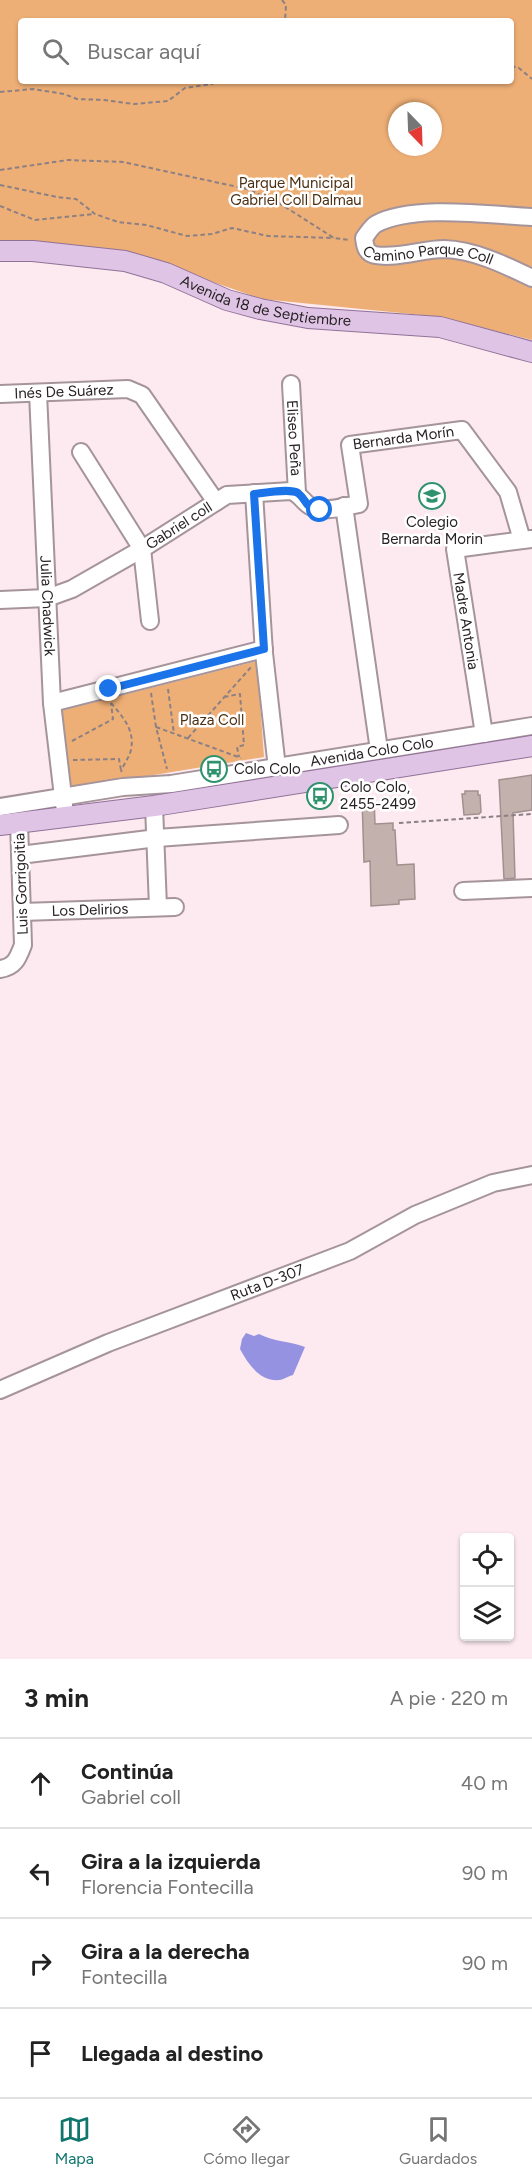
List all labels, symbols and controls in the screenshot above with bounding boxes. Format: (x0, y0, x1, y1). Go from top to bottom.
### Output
search box (18, 18, 514, 84)
icon: search (39, 35, 72, 68)
text: Buscar aquí (87, 38, 200, 65)
north arrow (388, 102, 442, 156)
park label: Parque Municipal Gabriel Coll Dalmau (230, 174, 362, 209)
street label: Camino Parque Coll (359, 240, 496, 269)
street label: Avenida 18 de Septiembre (178, 272, 352, 330)
street label: Inés De Suárez (14, 381, 114, 402)
street label: Eliseo Peña (283, 399, 305, 476)
street label: Bernarda Morín (352, 422, 455, 454)
school or university icon: Colegio Bernarda Morin (417, 481, 447, 511)
route start (306, 496, 332, 522)
street label: Gabriel coll (142, 498, 215, 553)
place label: Colegio Bernarda Morin (381, 513, 483, 548)
street label: Julia Chadwick (36, 555, 59, 657)
street label: Madre Antonia (449, 571, 483, 671)
route end (95, 675, 121, 701)
park label: Plaza Coll (180, 711, 244, 729)
street label: Avenida Colo Colo (309, 733, 435, 771)
bus stop icon: Colo Colo (199, 754, 229, 784)
place label: Colo Colo (234, 760, 301, 778)
place label: Colo Colo, 2455-2499 (340, 778, 416, 813)
bus stop icon: Colo Colo, 2455-2499 (305, 781, 335, 811)
street label: Luis Gorrigoitia (10, 833, 32, 935)
street label: Los Delirios (51, 900, 129, 920)
street label: Ruta D-307 (228, 1260, 306, 1305)
map controls (460, 1533, 514, 1641)
button: locate (460, 1533, 514, 1587)
button: layers (460, 1587, 514, 1641)
text: 3 min (24, 1682, 89, 1714)
text: A pie · 220 m (390, 1686, 508, 1710)
text: Continúa (81, 1758, 174, 1785)
icon: ahead (24, 1767, 57, 1800)
text: 40 m (461, 1771, 508, 1795)
text: Gabriel coll (81, 1785, 181, 1809)
text: Gira a la izquierda (81, 1848, 261, 1875)
icon: left (24, 1857, 57, 1890)
text: 90 m (462, 1861, 508, 1885)
text: Florencia Fontecilla (81, 1875, 254, 1899)
text: Gira a la derecha (81, 1938, 250, 1965)
icon: right (24, 1947, 57, 1980)
text: 90 m (462, 1951, 508, 1975)
text: Fontecilla (81, 1965, 167, 1989)
icon: arrive (24, 2037, 57, 2070)
text: Llegada al destino (81, 2040, 263, 2067)
tab: Mapa (55, 2113, 94, 2168)
tab: Cómo llegar (203, 2113, 290, 2168)
tab: Guardados (399, 2113, 477, 2168)

